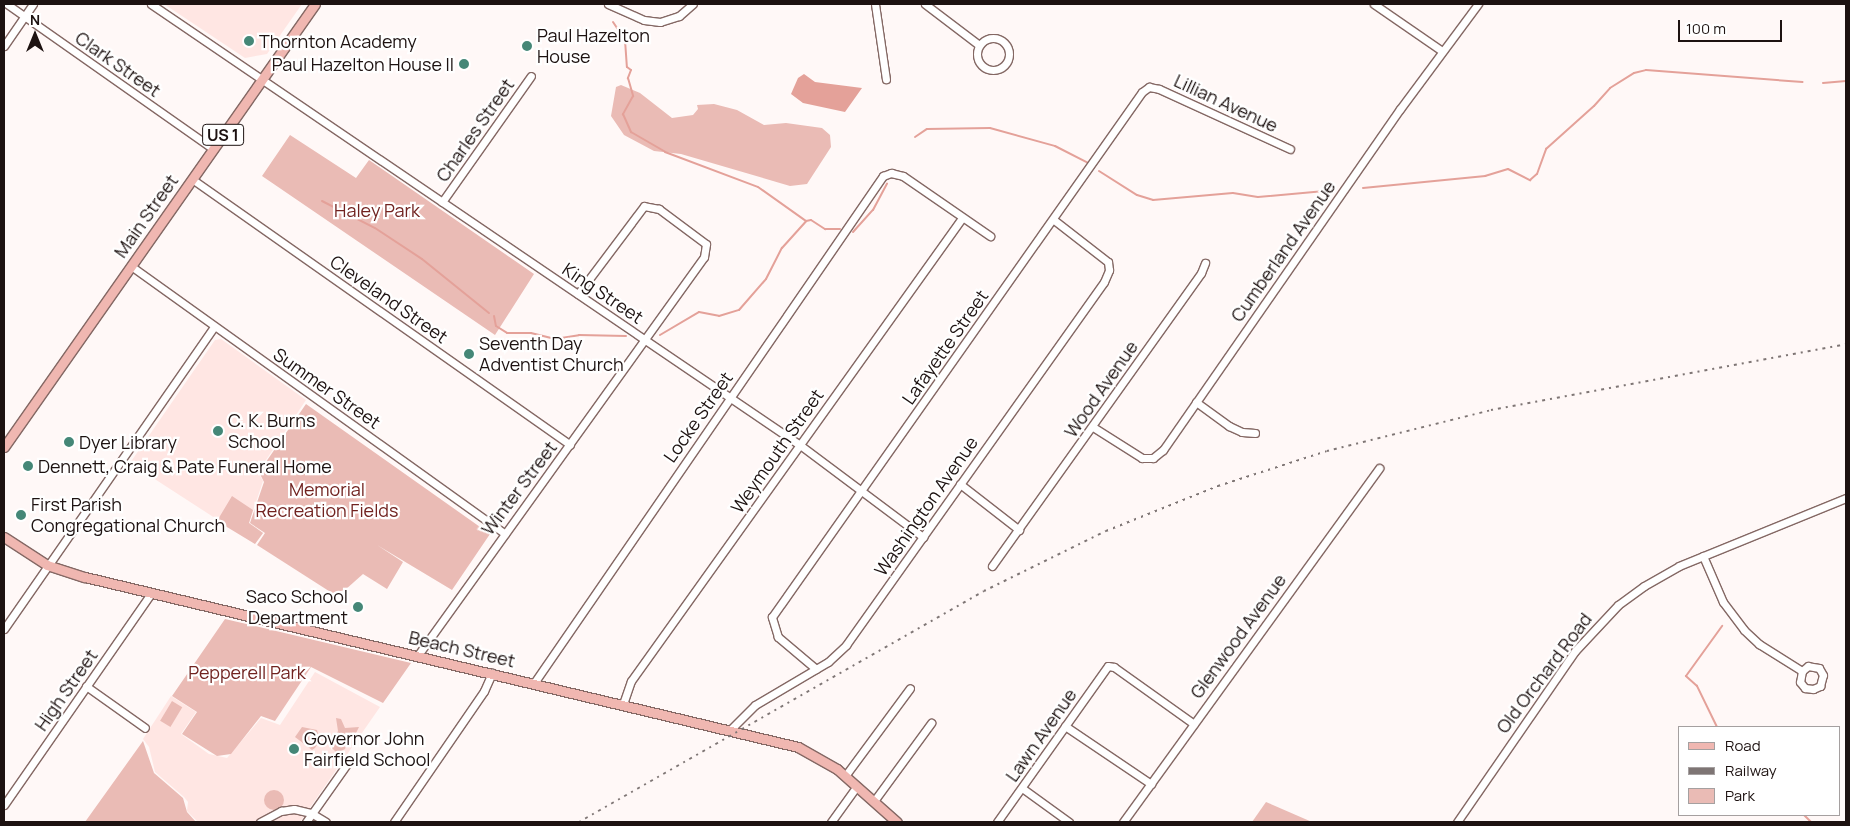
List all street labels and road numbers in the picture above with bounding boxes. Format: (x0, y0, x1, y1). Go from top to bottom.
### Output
street label: Clark Street (71, 27, 165, 101)
street label: Lillian Avenue (1171, 70, 1281, 136)
street label: Charles Street (432, 74, 518, 186)
road number: US 1 (202, 122, 244, 148)
street label: Main Street (109, 170, 183, 262)
street label: Cumberland Avenue (1226, 176, 1340, 326)
street label: Cleveland Street (326, 250, 452, 348)
street label: King Street (559, 258, 647, 328)
street label: Lafayette Street (898, 286, 992, 408)
street label: Wood Avenue (1060, 337, 1142, 441)
street label: Summer Street (269, 343, 385, 433)
street label: Locke Street (659, 368, 737, 466)
street label: Weymouth Street (726, 385, 828, 517)
street label: Washington Avenue (870, 432, 982, 580)
street label: Winter Street (477, 437, 561, 539)
street label: Glenwood Avenue (1186, 570, 1290, 702)
street label: Old Orchard Road (1492, 609, 1596, 737)
street label: Beach Street (407, 626, 517, 672)
street label: High Street (30, 645, 102, 735)
street label: Lawn Avenue (1001, 684, 1081, 786)

